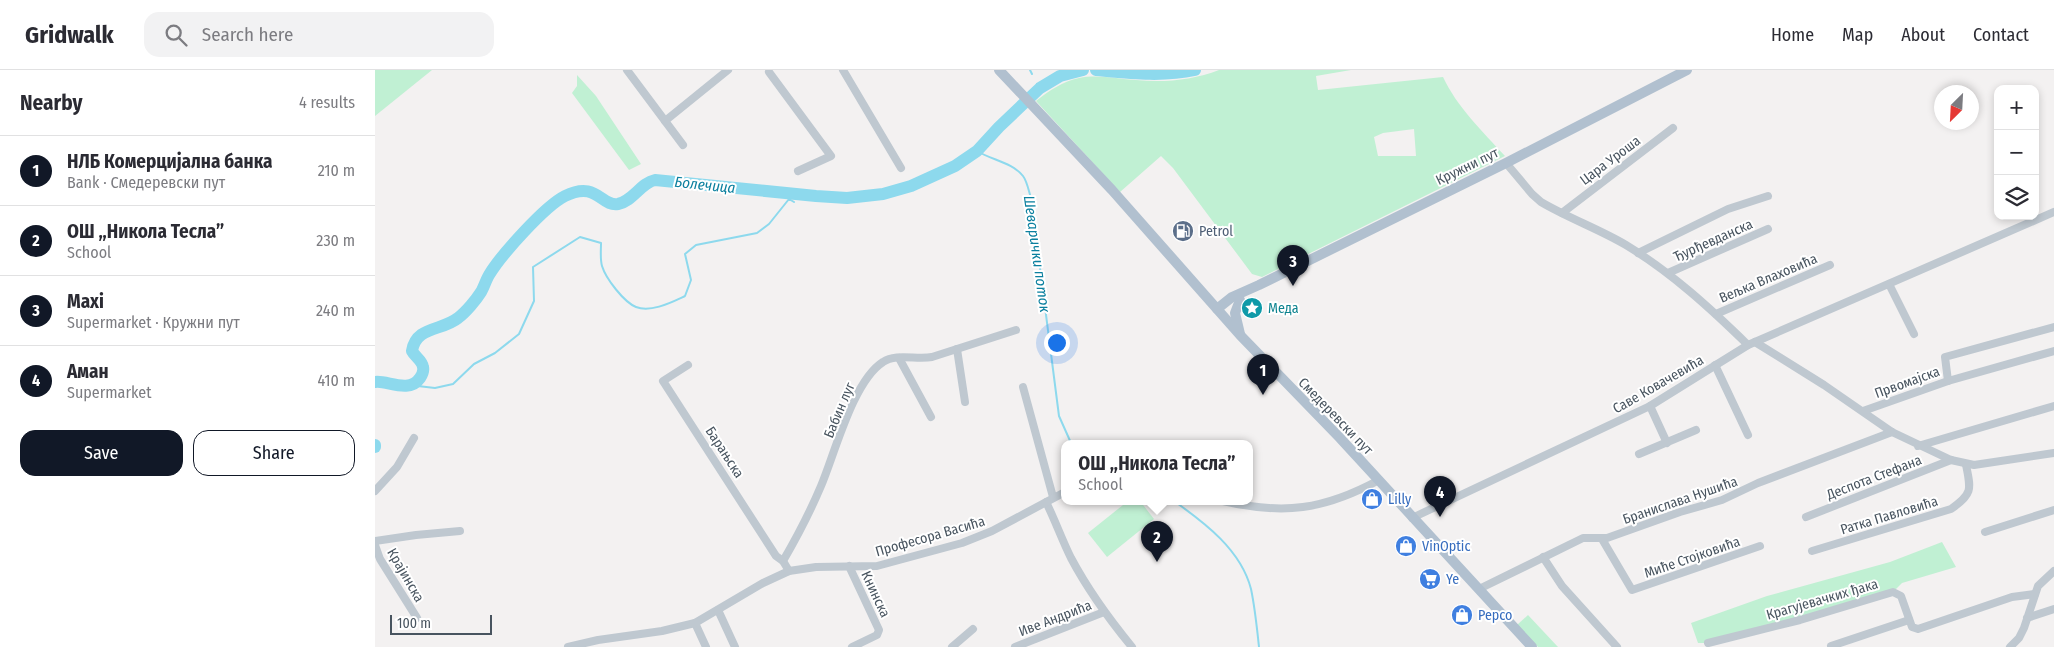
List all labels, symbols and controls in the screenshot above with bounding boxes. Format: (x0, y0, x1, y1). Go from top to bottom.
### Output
search box (144, 12, 494, 57)
text: Gridwalk (25, 21, 114, 49)
icon: search (162, 21, 190, 49)
text: Search here (202, 23, 293, 46)
text: Home (1771, 24, 1814, 46)
text: Map (1842, 24, 1873, 46)
text: About (1901, 24, 1945, 46)
text: Contact (1973, 24, 2029, 46)
north arrow (1934, 85, 1979, 130)
map controls (1994, 85, 2039, 220)
button: + (1994, 85, 2039, 130)
text: Nearby (20, 90, 82, 116)
text: 4 results (299, 93, 355, 112)
button: − (1994, 130, 2039, 175)
street label: Цара Уроша (1577, 132, 1644, 189)
street label: Кружни пут (1433, 144, 1502, 189)
text: НЛБ Комерцијална банка (67, 150, 272, 173)
text: 1 (33, 161, 39, 180)
text: 210 m (318, 161, 355, 180)
text: Bank · Смедеревски пут (67, 173, 225, 192)
water label: Болечица (674, 173, 737, 197)
button: layers (1994, 175, 2039, 220)
water label: Шеварички поток (1020, 194, 1054, 314)
street label: Ђурђевданска (1671, 215, 1755, 265)
fuel station icon: Petrol (1171, 219, 1195, 243)
text: ОШ „Никола Тесла” (67, 220, 224, 243)
place label: Petrol (1199, 223, 1233, 240)
text: 2 (32, 231, 40, 250)
text: 230 m (316, 231, 355, 250)
text: School (67, 243, 111, 262)
pin: 3 (1277, 245, 1309, 286)
street label: Вељка Влаховића (1717, 250, 1820, 307)
text: Maxi (67, 290, 104, 313)
place icon: Меда (1240, 296, 1264, 320)
place label: Меда (1268, 300, 1299, 317)
text: 3 (32, 301, 40, 320)
text: 240 m (316, 301, 355, 320)
text: Supermarket · Кружни пут (67, 313, 240, 332)
your location (1044, 330, 1070, 356)
street label: Саве Ковачевића (1610, 351, 1707, 417)
pin: 1 (1247, 354, 1279, 395)
text: Аман (67, 360, 109, 383)
street label: Првомајска (1872, 363, 1942, 402)
text: 4 (32, 371, 40, 390)
text: 410 m (317, 371, 355, 390)
street label: Смедеревски пут (1295, 374, 1377, 459)
street label: Бабин луг (820, 379, 859, 440)
text: Supermarket (67, 383, 151, 402)
street label: Барањска (702, 423, 748, 481)
button: Save (20, 430, 183, 476)
button: Share (193, 430, 355, 476)
popup (1061, 440, 1253, 505)
street label: Деспота Стефана (1823, 451, 1924, 504)
text: ОШ „Никола Тесла” (1078, 452, 1236, 475)
street label: Бранислава Нушића (1621, 473, 1740, 528)
text: School (1078, 475, 1123, 494)
pin: 4 (1424, 476, 1456, 517)
shop icon: Lilly (1360, 487, 1384, 511)
place label: Lilly (1388, 491, 1412, 508)
street label: Ратка Павловића (1838, 493, 1940, 538)
street label: Професора Васића (873, 513, 987, 560)
pin: 2 (1141, 521, 1173, 562)
street label: Миће Стојковића (1642, 533, 1743, 582)
shop icon: VinOptic (1394, 534, 1418, 558)
place label: VinOptic (1422, 538, 1470, 555)
street label: Крајинска (383, 545, 428, 605)
supermarket icon: Ye (1418, 567, 1442, 591)
street label: Книнска (857, 568, 894, 620)
place label: Ye (1446, 571, 1459, 588)
street label: Крагујевачких ђака (1764, 575, 1880, 624)
street label: Иве Андрића (1016, 597, 1094, 640)
shop icon: Pepco (1450, 603, 1474, 627)
place label: Pepco (1478, 607, 1512, 624)
scale bar (390, 612, 493, 635)
text: 100 m (397, 615, 431, 632)

